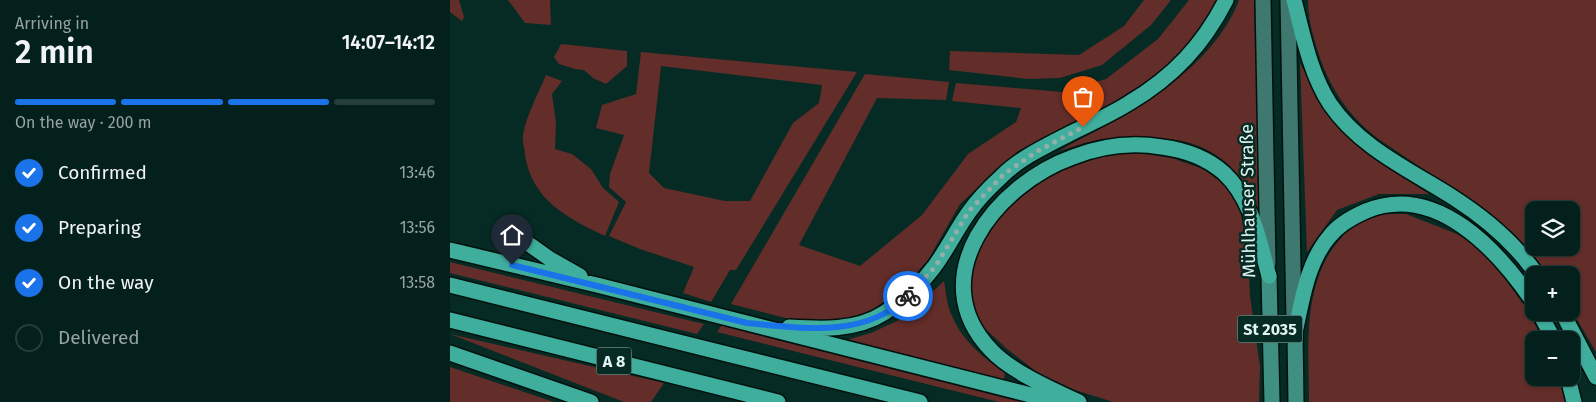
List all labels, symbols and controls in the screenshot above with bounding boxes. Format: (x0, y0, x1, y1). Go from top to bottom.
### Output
text: Arriving in (15, 14, 89, 33)
text: 14:07–14:12 (342, 31, 435, 54)
text: 2 min (15, 33, 94, 71)
pin (1062, 76, 1104, 127)
icon: bag (1069, 83, 1097, 111)
text: On the way · 200 m (15, 113, 151, 132)
street label: Mühlhauser Straße (1236, 124, 1260, 278)
icon: check (15, 159, 43, 187)
text: Confirmed (58, 161, 147, 184)
text: 13:46 (399, 163, 435, 182)
map controls (1525, 201, 1580, 386)
button: layers (1525, 201, 1580, 256)
icon: check (15, 214, 43, 242)
pin (491, 214, 533, 265)
text: Preparing (58, 216, 141, 239)
text: 13:56 (400, 218, 435, 237)
icon: home (498, 221, 526, 249)
button: + (1525, 266, 1580, 321)
icon: check (15, 269, 43, 297)
text: On the way (58, 271, 154, 294)
courier (883, 271, 933, 321)
text: 13:58 (399, 273, 435, 292)
icon: bike (894, 282, 922, 310)
road number: St 2035 (1238, 316, 1302, 342)
text: Delivered (58, 326, 140, 349)
button: − (1525, 331, 1580, 386)
road number: A 8 (596, 348, 632, 374)

